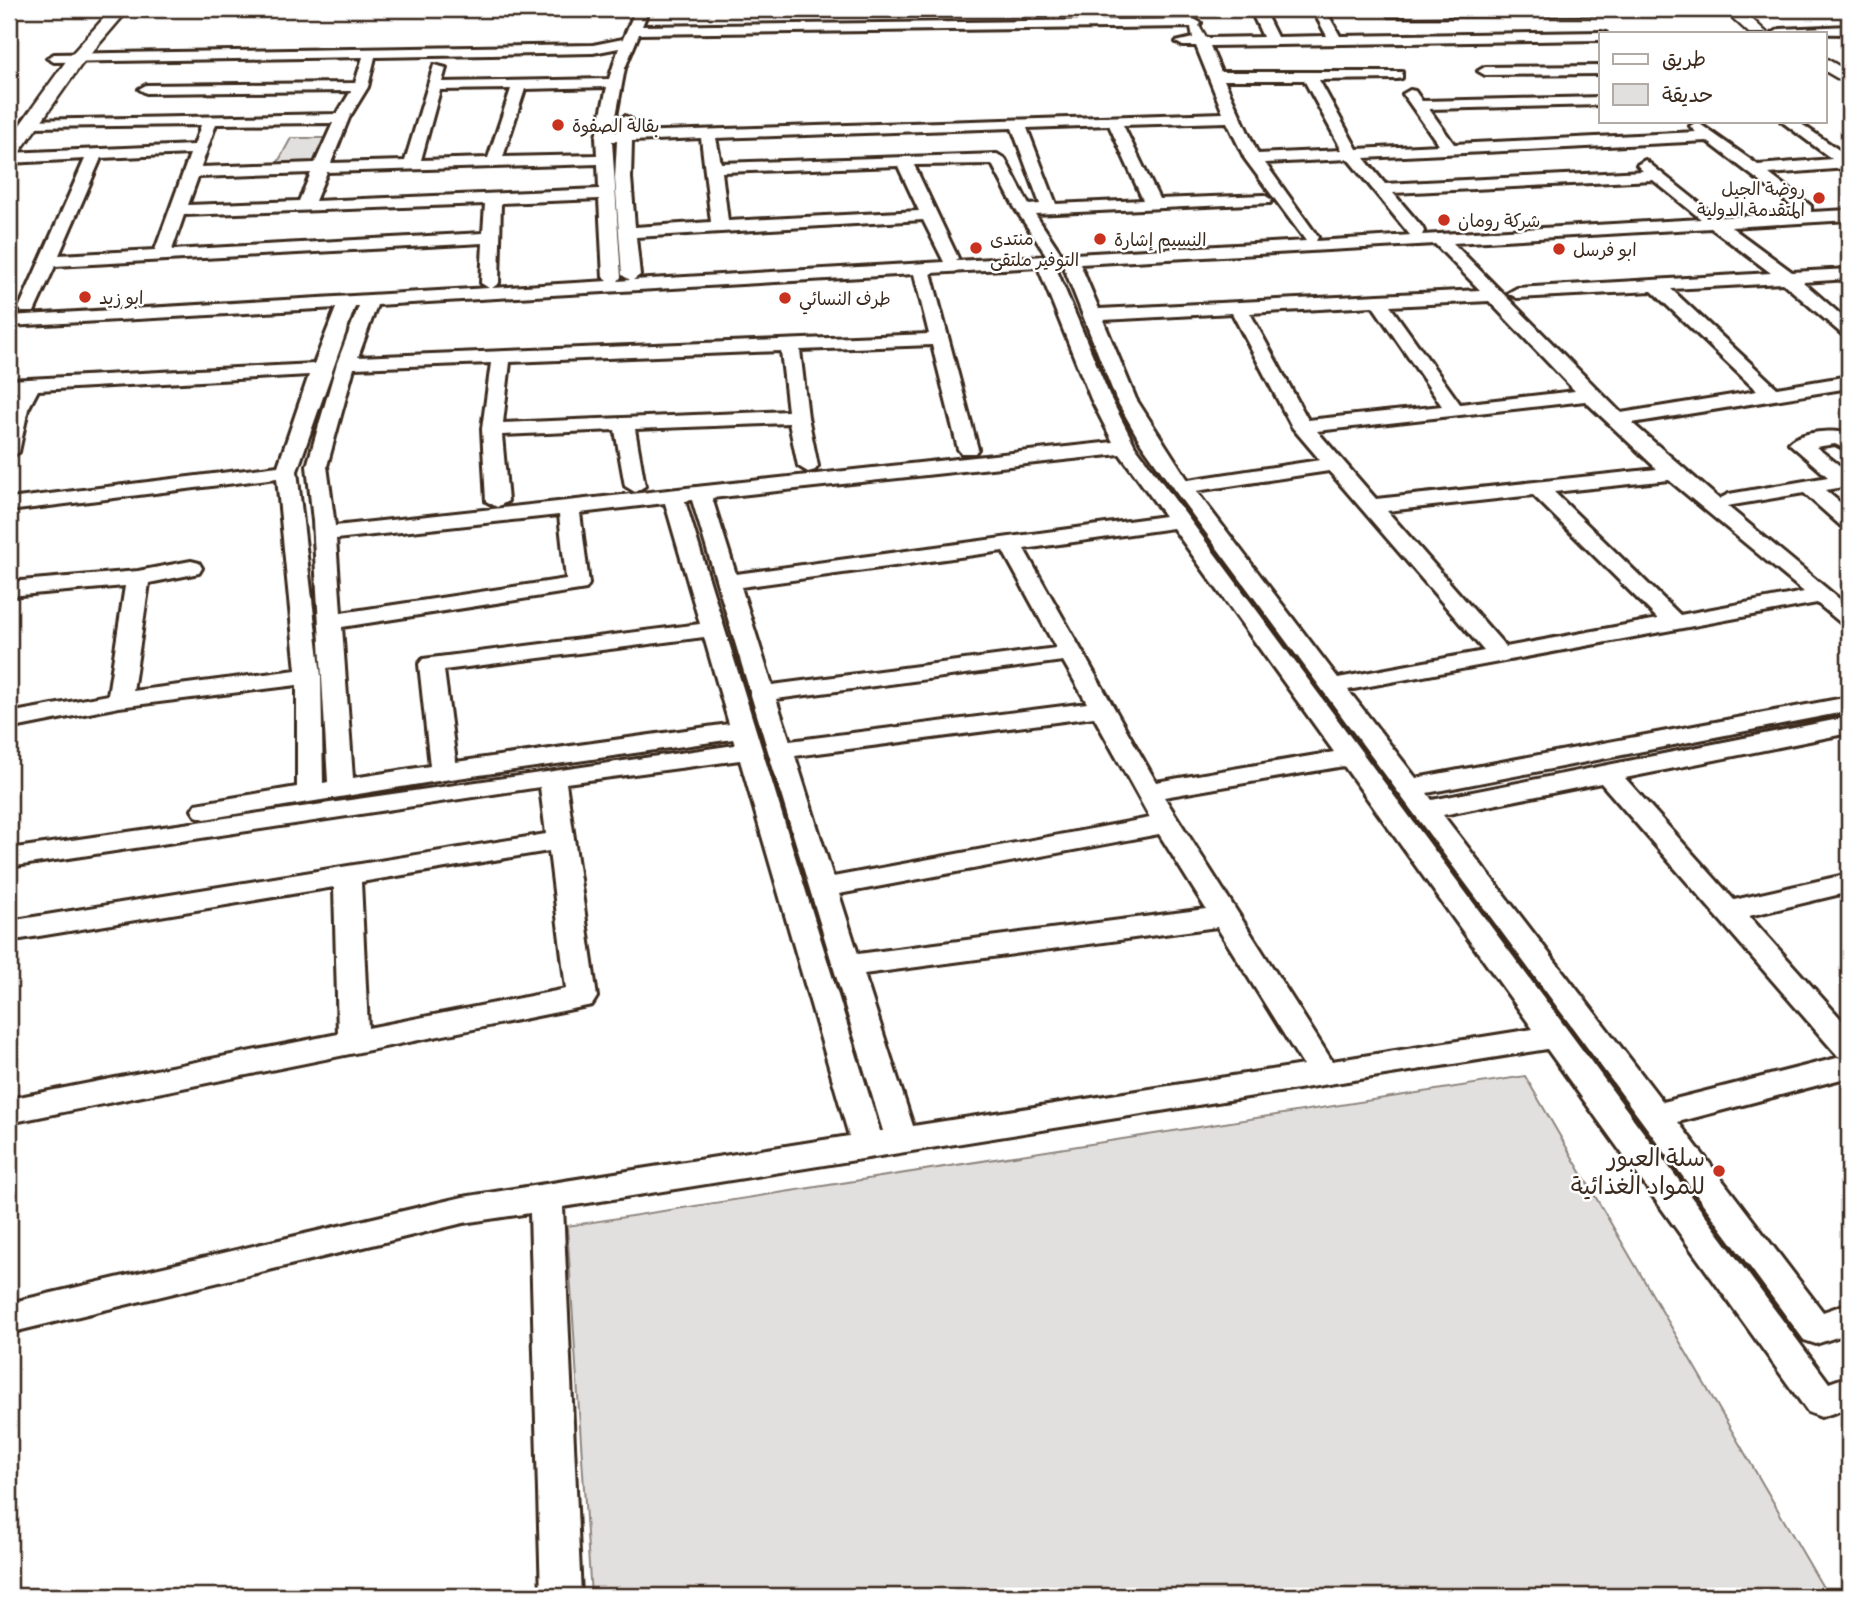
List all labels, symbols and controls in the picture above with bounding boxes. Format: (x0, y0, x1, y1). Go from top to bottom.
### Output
legend (1599, 32, 1826, 122)
text: طريق (1662, 45, 1706, 72)
text: حديقة (1662, 81, 1713, 108)
place label: بقالة الصفوة (572, 114, 659, 137)
marker: بقالة الصفوة (550, 117, 566, 133)
place label: روضة الجيل المتقدمة الدولية (1697, 177, 1805, 221)
marker: روضة الجيل المتقدمة الدولية (1811, 190, 1827, 206)
place label: شركة رومان (1458, 209, 1540, 232)
marker: شركة رومان (1436, 212, 1452, 228)
place label: منتدى التوفير ملتقى (990, 227, 1079, 271)
place label: النسيم إشارة (1114, 228, 1206, 254)
marker: النسيم إشارة (1092, 231, 1108, 247)
place label: ابو فرسل (1573, 238, 1637, 261)
marker: منتدى التوفير ملتقى (968, 240, 984, 256)
marker: ابو فرسل (1551, 241, 1567, 257)
place label: ابو زيد (99, 286, 144, 309)
place label: طرف النسائي (799, 287, 891, 315)
marker: ابو زيد (77, 289, 93, 305)
marker: طرف النسائي (777, 290, 793, 306)
place label: سلة العبور للمواد الغذائية (1571, 1142, 1705, 1201)
marker: سلة العبور للمواد الغذائية (1711, 1163, 1727, 1179)

